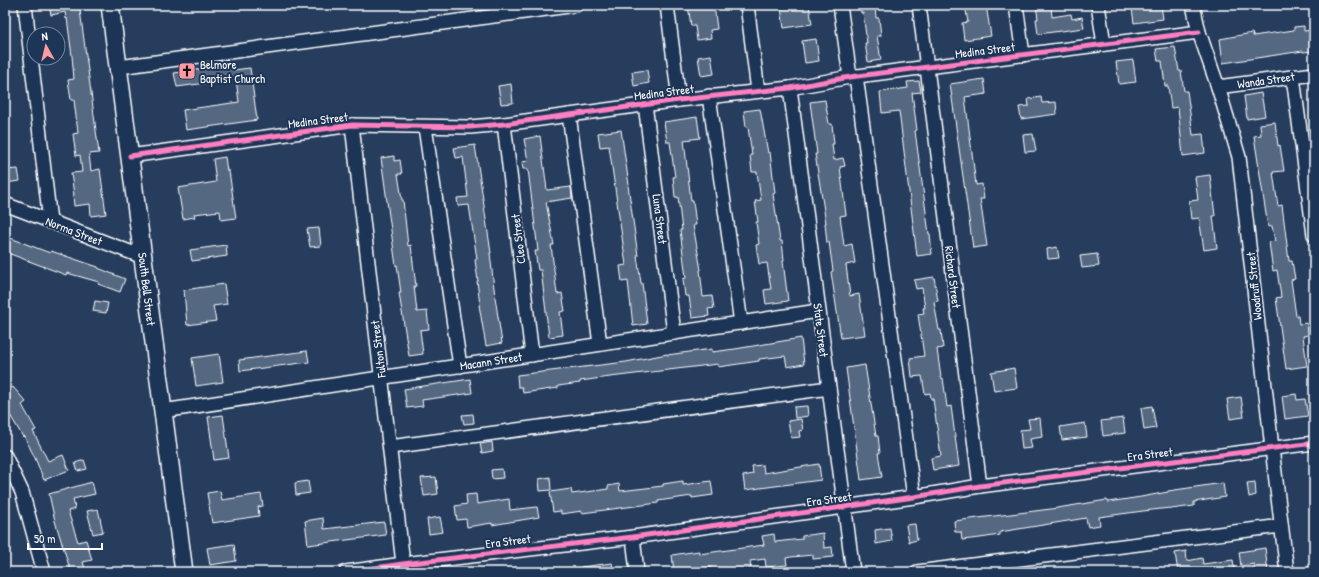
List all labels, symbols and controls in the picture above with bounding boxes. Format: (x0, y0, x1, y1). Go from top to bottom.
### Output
north arrow (26, 26, 66, 66)
text: N (41, 29, 49, 43)
street label: Medina Street (954, 38, 1017, 62)
place label: Belmore Baptist Church (200, 56, 265, 87)
church icon: Belmore Baptist Church (177, 61, 197, 81)
street label: Wanda Street (1236, 67, 1297, 92)
street label: Medina Street (633, 80, 696, 104)
street label: Medina Street (287, 108, 350, 132)
street label: Luna Street (649, 193, 672, 246)
street label: Norma Street (43, 212, 106, 250)
street label: Cleo Street (506, 212, 529, 265)
street label: Richard Street (941, 245, 965, 310)
street label: Woodruff Street (1242, 250, 1266, 321)
street label: South Bell Street (134, 251, 160, 328)
street label: State Street (809, 302, 833, 359)
street label: Fulton Street (366, 319, 390, 380)
street label: Macann Street (459, 348, 524, 374)
street label: Era Street (1126, 443, 1174, 465)
street label: Era Street (805, 487, 853, 511)
scale bar (28, 525, 102, 551)
text: 50 m (34, 530, 55, 547)
street label: Era Street (484, 530, 532, 552)

